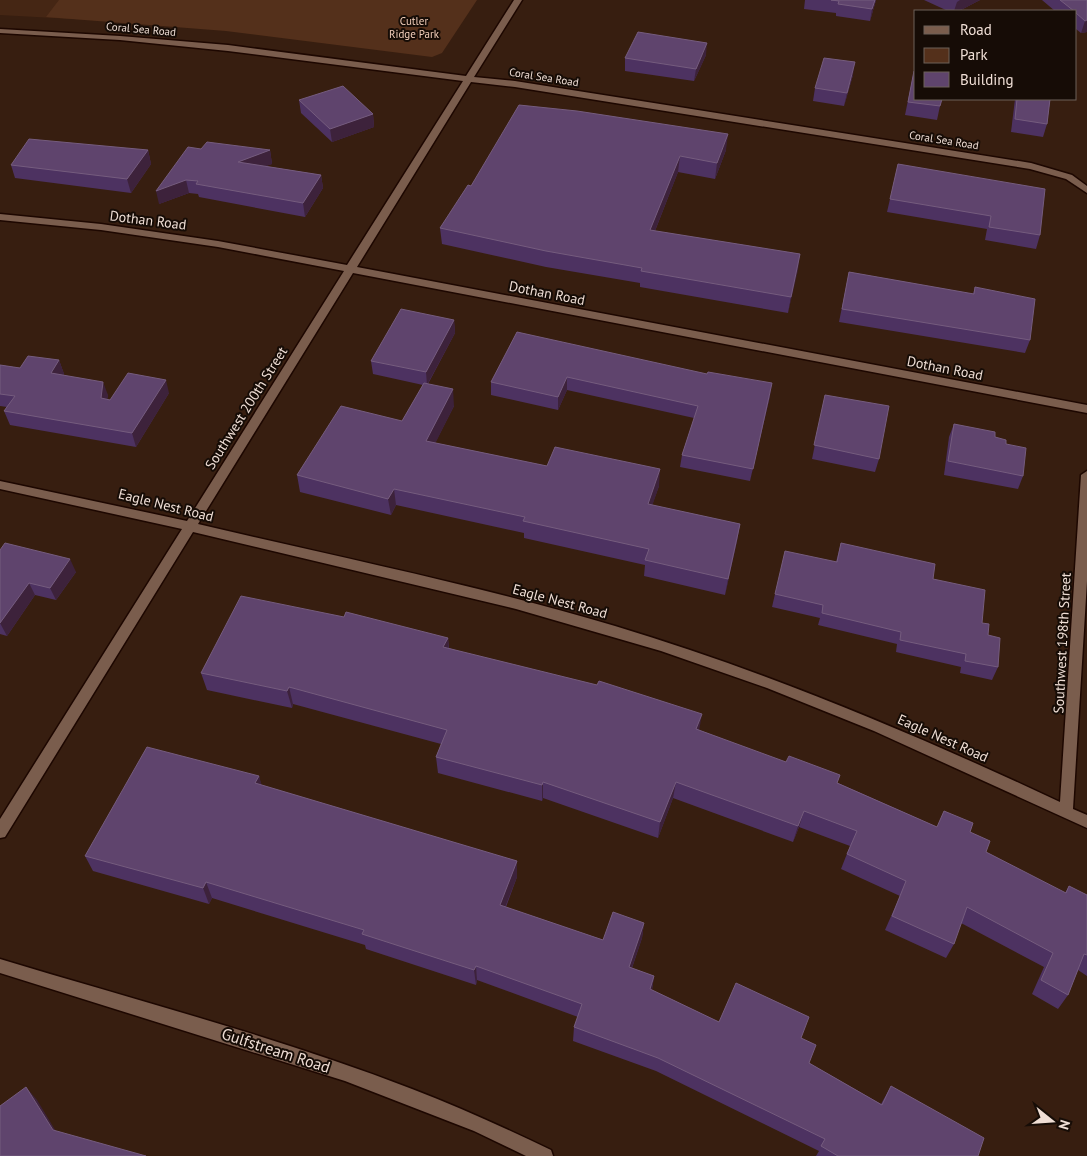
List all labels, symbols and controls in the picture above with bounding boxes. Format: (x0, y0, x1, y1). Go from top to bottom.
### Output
legend (914, 10, 1077, 100)
park label: Cutler Ridge Park (389, 14, 440, 41)
street label: Coral Sea Road (105, 19, 177, 39)
text: Road (960, 20, 992, 39)
text: Park (960, 45, 988, 64)
street label: Coral Sea Road (508, 65, 580, 89)
text: Building (960, 70, 1014, 89)
street label: Coral Sea Road (908, 128, 980, 152)
street label: Dothan Road (109, 206, 187, 234)
street label: Dothan Road (507, 277, 587, 309)
street label: Southwest 200th Street (201, 343, 291, 473)
street label: Dothan Road (905, 352, 985, 384)
street label: Eagle Nest Road (117, 484, 215, 526)
street label: Southwest 198th Street (1049, 572, 1075, 714)
street label: Eagle Nest Road (511, 580, 609, 622)
street label: Eagle Nest Road (895, 710, 991, 766)
street label: Gulfstream Road (219, 1023, 333, 1077)
north arrow (1027, 1096, 1077, 1146)
text: N (1054, 1118, 1074, 1132)

